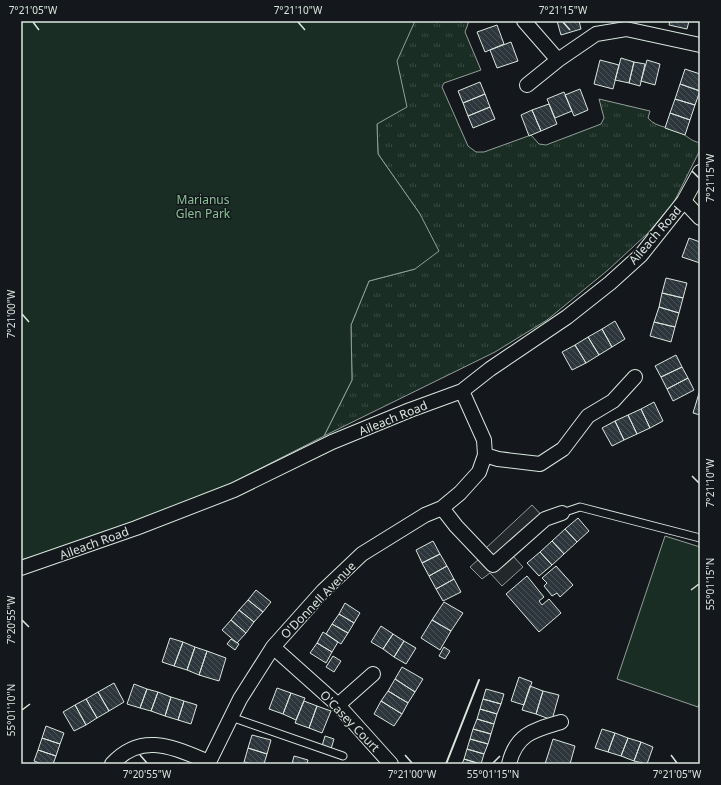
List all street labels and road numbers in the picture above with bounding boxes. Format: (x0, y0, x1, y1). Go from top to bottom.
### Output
street label: Aileach Road (625, 202, 685, 268)
street label: Aileach Road (356, 397, 430, 439)
street label: Aileach Road (57, 523, 131, 563)
street label: O'Donnell Avenue (277, 558, 359, 642)
street label: O'Casey Court (316, 687, 384, 756)

